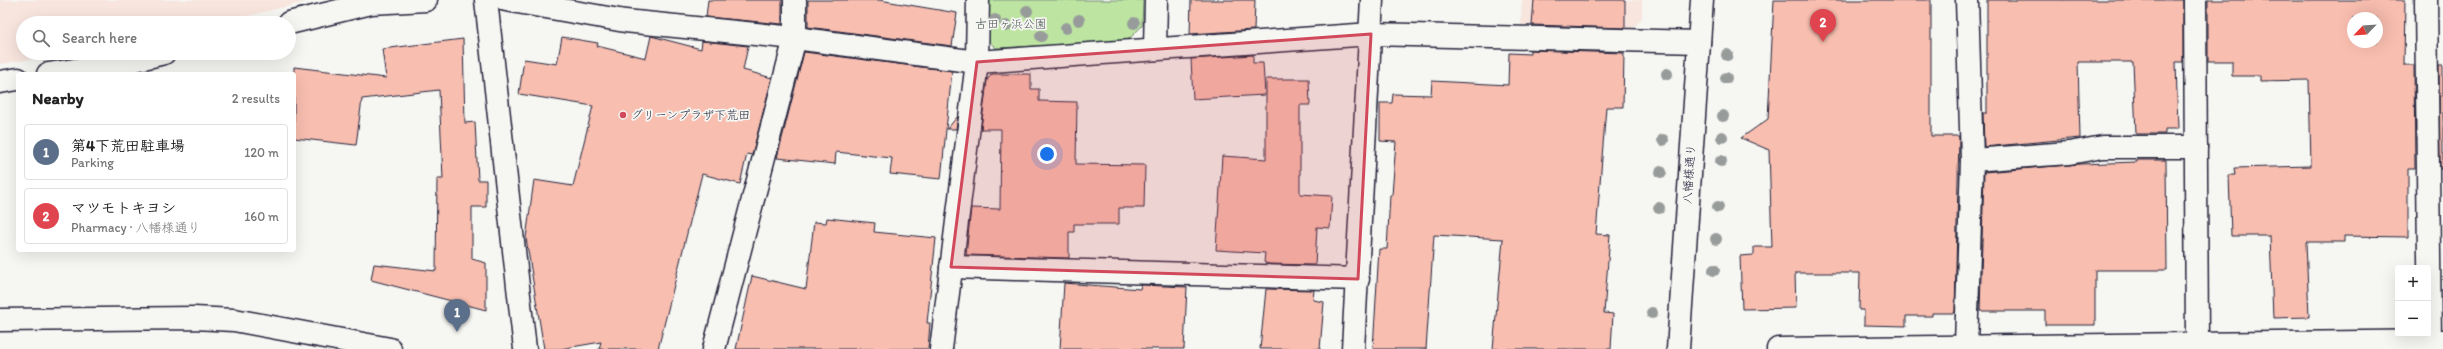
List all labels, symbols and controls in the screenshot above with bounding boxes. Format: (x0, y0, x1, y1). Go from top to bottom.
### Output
pin: 2 (1810, 9, 1836, 42)
north arrow (2347, 12, 2383, 48)
search box (16, 16, 296, 60)
park label: 古田ヶ浜公園 (975, 17, 1047, 31)
icon: search (30, 27, 52, 49)
text: Search here (62, 29, 137, 47)
text: Nearby (32, 88, 84, 108)
text: 2 results (232, 91, 280, 106)
place label: グリーンプラザ下荒田 (631, 108, 750, 122)
marker: グリーンプラザ下荒田 (618, 110, 628, 120)
text: 第4下荒田駐車場 (71, 137, 185, 155)
your location (1037, 144, 1057, 164)
street label: 八幡様通り (1680, 144, 1698, 204)
text: 1 (43, 145, 49, 160)
text: 120 m (244, 145, 279, 160)
text: Parking (71, 155, 114, 170)
text: マツモトキヨシ (71, 199, 176, 217)
text: 2 (43, 209, 49, 224)
text: 160 m (244, 209, 279, 224)
text: Pharmacy · 八幡様通り (71, 220, 201, 235)
map controls (2395, 265, 2431, 337)
button: + (2395, 265, 2431, 301)
pin: 1 (444, 299, 470, 332)
button: − (2395, 301, 2431, 337)

